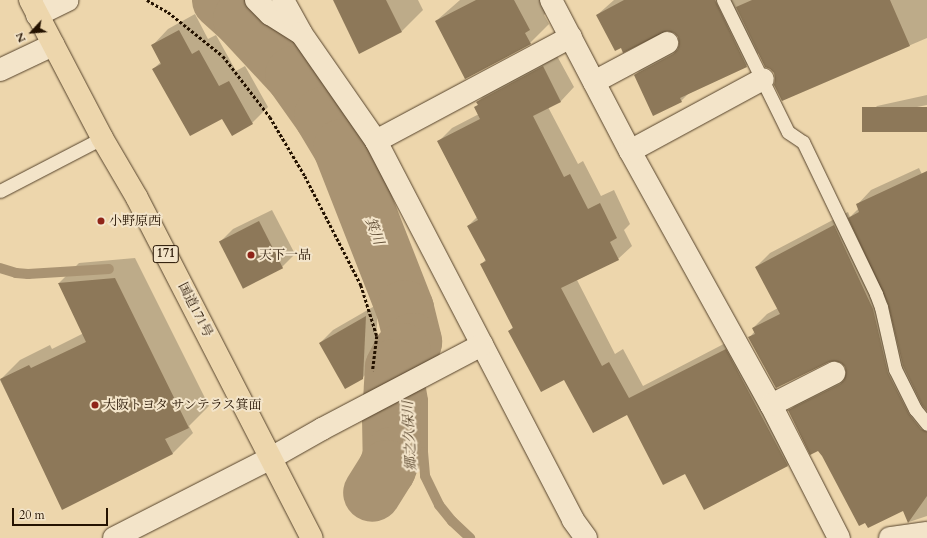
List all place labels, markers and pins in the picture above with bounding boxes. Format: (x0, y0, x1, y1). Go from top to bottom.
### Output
place label: 小野原西 (109, 213, 161, 229)
marker: 小野原西 (96, 216, 106, 226)
place label: 天下一品 (259, 247, 311, 263)
marker: 天下一品 (246, 250, 256, 260)
place label: 大阪トヨタ サンテラス箕面 (103, 397, 262, 413)
marker: 大阪トヨタ サンテラス箕面 (90, 400, 100, 410)

